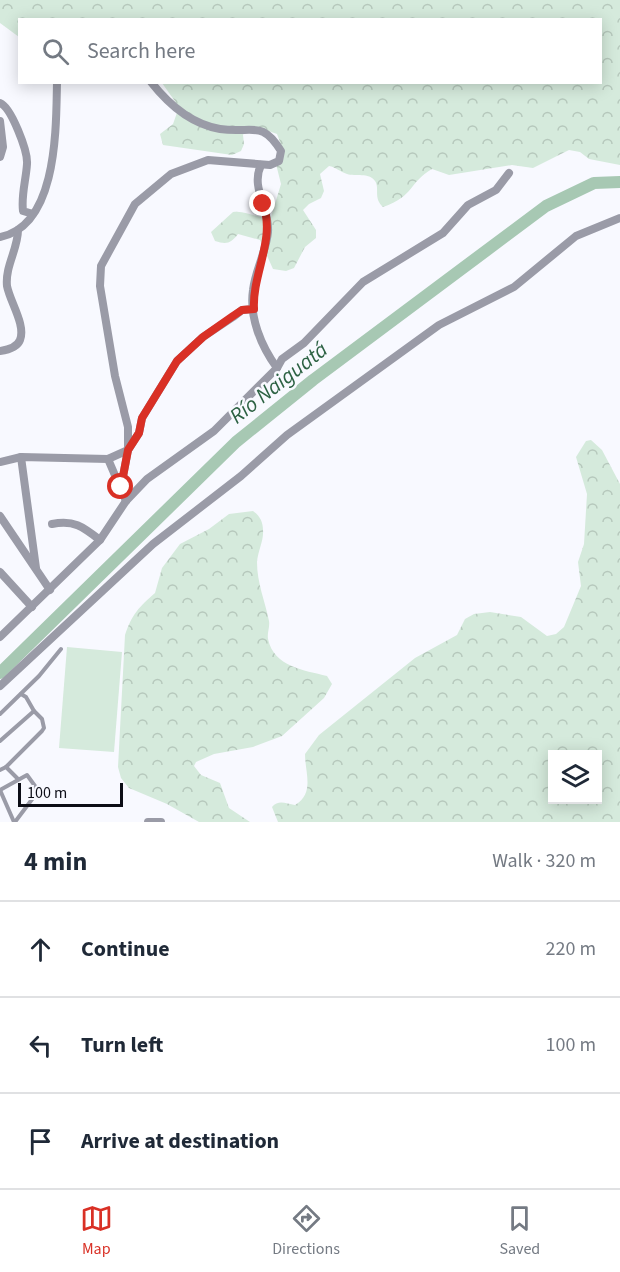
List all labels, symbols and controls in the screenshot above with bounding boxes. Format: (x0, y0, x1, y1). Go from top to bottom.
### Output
search box (18, 18, 602, 84)
icon: search (39, 35, 72, 68)
text: Search here (87, 35, 195, 67)
route end (249, 190, 275, 216)
water label: Río Naiguatá (223, 334, 335, 432)
route start (107, 473, 133, 499)
map controls (548, 750, 602, 804)
button: layers (548, 750, 602, 804)
scale bar (18, 780, 123, 808)
text: 100 m (27, 782, 67, 804)
text: 4 min (24, 843, 87, 880)
text: Walk · 320 m (492, 847, 596, 875)
icon: ahead (24, 933, 57, 966)
text: Continue (81, 933, 170, 965)
text: 220 m (546, 935, 596, 963)
icon: left (24, 1029, 57, 1062)
text: Turn left (81, 1029, 163, 1061)
text: 100 m (546, 1031, 596, 1059)
icon: arrive (24, 1125, 57, 1158)
text: Arrive at destination (81, 1125, 279, 1157)
tab: Map (80, 1202, 113, 1260)
tab: Directions (272, 1202, 340, 1260)
tab: Saved (499, 1202, 540, 1260)

